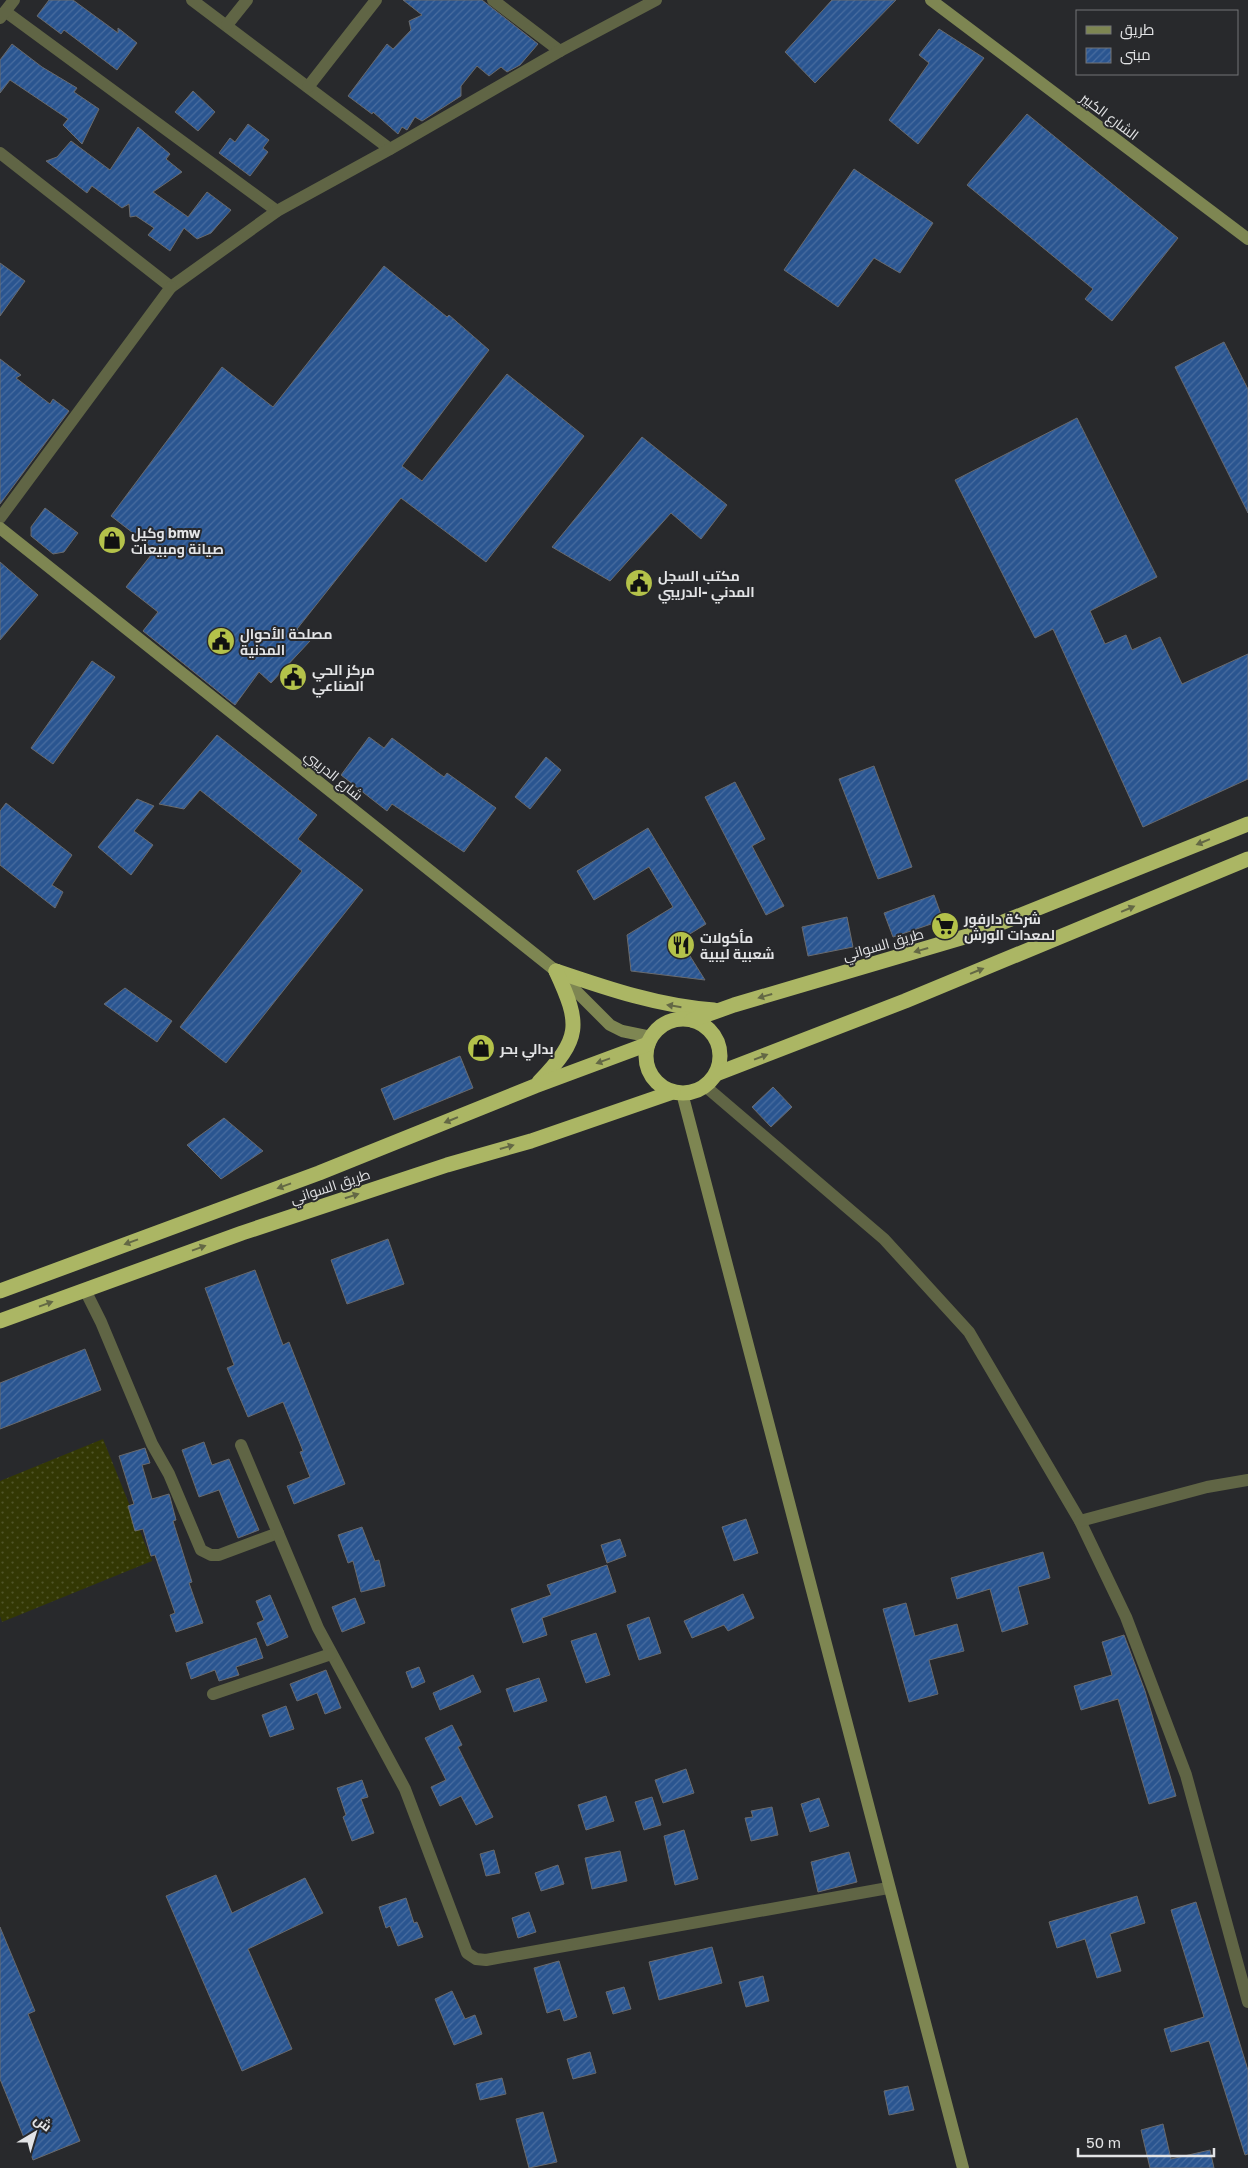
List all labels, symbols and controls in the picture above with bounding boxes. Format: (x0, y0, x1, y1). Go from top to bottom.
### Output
legend (1076, 10, 1238, 75)
text: طريق (1120, 20, 1154, 40)
text: مبنى (1120, 45, 1151, 65)
street label: الشارع الكبير (1076, 88, 1142, 144)
place label: وكيل bmw صيانة ومبيعات (131, 524, 224, 558)
shop icon: وكيل bmw صيانة ومبيعات (97, 525, 127, 555)
place label: مكتب السجل المدني -الدريبي (658, 567, 755, 604)
public building icon: مكتب السجل المدني -الدريبي (624, 568, 654, 598)
place label: مصلحة الأحوال المدنية (240, 625, 332, 658)
public building icon: مصلحة الأحوال المدنية (206, 626, 236, 656)
place label: مركز الحي الصناعي (312, 661, 375, 698)
public building icon: مركز الحي الصناعي (278, 662, 308, 692)
street label: شارع الدريبي (299, 746, 366, 807)
one-way arrow (1195, 838, 1210, 846)
one-way arrow (1120, 905, 1135, 913)
place label: شركة دارفور لمعدات الورش (963, 910, 1055, 944)
supermarket icon: شركة دارفور لمعدات الورش (930, 911, 960, 941)
street label: طريق السواني (841, 924, 926, 967)
place label: مأكولات شعبية ليبية (700, 929, 775, 962)
restaurant icon: مأكولات شعبية ليبية (666, 930, 696, 960)
one-way arrow (913, 947, 928, 955)
one-way arrow (970, 967, 985, 975)
one-way arrow (757, 993, 772, 1001)
one-way arrow (666, 1001, 682, 1009)
shop icon: بدالي بحر (466, 1033, 496, 1063)
place label: بدالي بحر (499, 1040, 554, 1061)
one-way arrow (754, 1052, 768, 1060)
one-way arrow (595, 1058, 610, 1065)
one-way arrow (444, 1116, 458, 1124)
one-way arrow (500, 1143, 515, 1151)
street label: طريق السواني (288, 1165, 373, 1211)
one-way arrow (276, 1182, 291, 1190)
one-way arrow (345, 1192, 360, 1199)
one-way arrow (124, 1239, 139, 1246)
one-way arrow (191, 1244, 206, 1251)
one-way arrow (39, 1300, 54, 1308)
north arrow (10, 2108, 60, 2158)
text: ش (30, 2110, 56, 2135)
scale bar (1078, 2126, 1214, 2158)
text: 50 m (1086, 2133, 1121, 2151)

